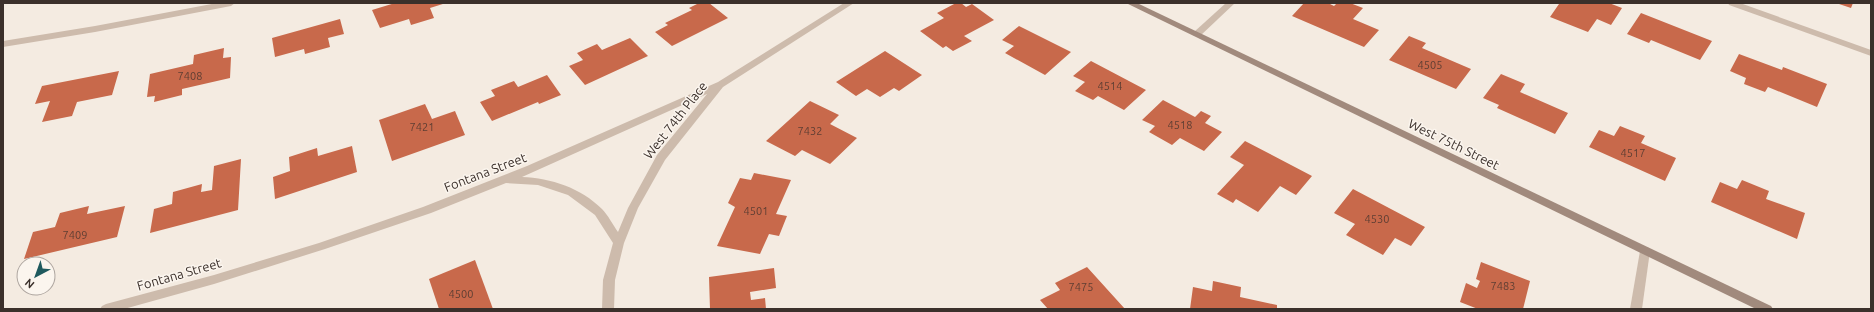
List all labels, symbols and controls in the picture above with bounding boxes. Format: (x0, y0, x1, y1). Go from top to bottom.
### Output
house number: 4505 (1418, 59, 1442, 71)
house number: 7408 (178, 70, 202, 82)
street label: West 74th Place (641, 79, 709, 161)
house number: 4514 (1098, 80, 1122, 92)
street label: West 75th Street (1406, 116, 1502, 172)
house number: 4518 (1168, 119, 1192, 131)
house number: 7421 (410, 121, 434, 133)
house number: 7432 (798, 125, 822, 137)
house number: 4517 (1621, 147, 1645, 159)
street label: Fontana Street (442, 150, 528, 194)
house number: 4501 (744, 205, 768, 217)
house number: 4530 (1365, 213, 1389, 225)
house number: 7409 (63, 229, 87, 241)
street label: Fontana Street (135, 255, 223, 293)
north arrow (16, 256, 56, 296)
text: N (22, 276, 36, 291)
house number: 7483 (1491, 280, 1515, 292)
house number: 7475 (1069, 281, 1093, 293)
house number: 4500 (449, 288, 473, 300)

